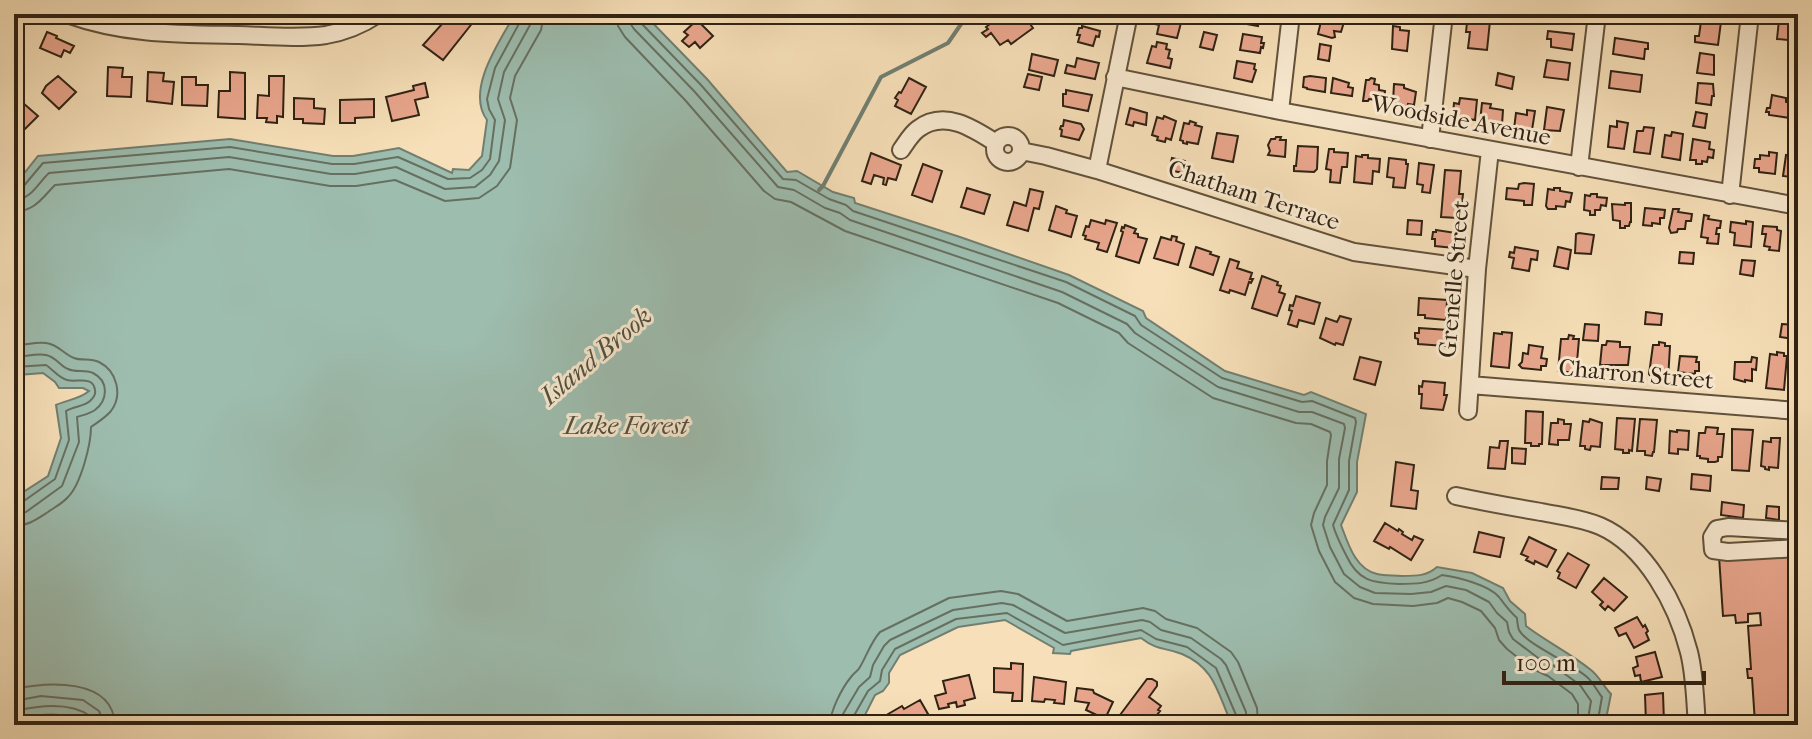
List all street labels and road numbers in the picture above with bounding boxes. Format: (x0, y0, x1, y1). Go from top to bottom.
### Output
street label: Woodside Avenue (1368, 89, 1553, 151)
street label: Chatham Terrace (1165, 154, 1344, 236)
street label: Grenelle Street (1433, 199, 1475, 359)
street label: Charron Street (1557, 353, 1715, 395)

